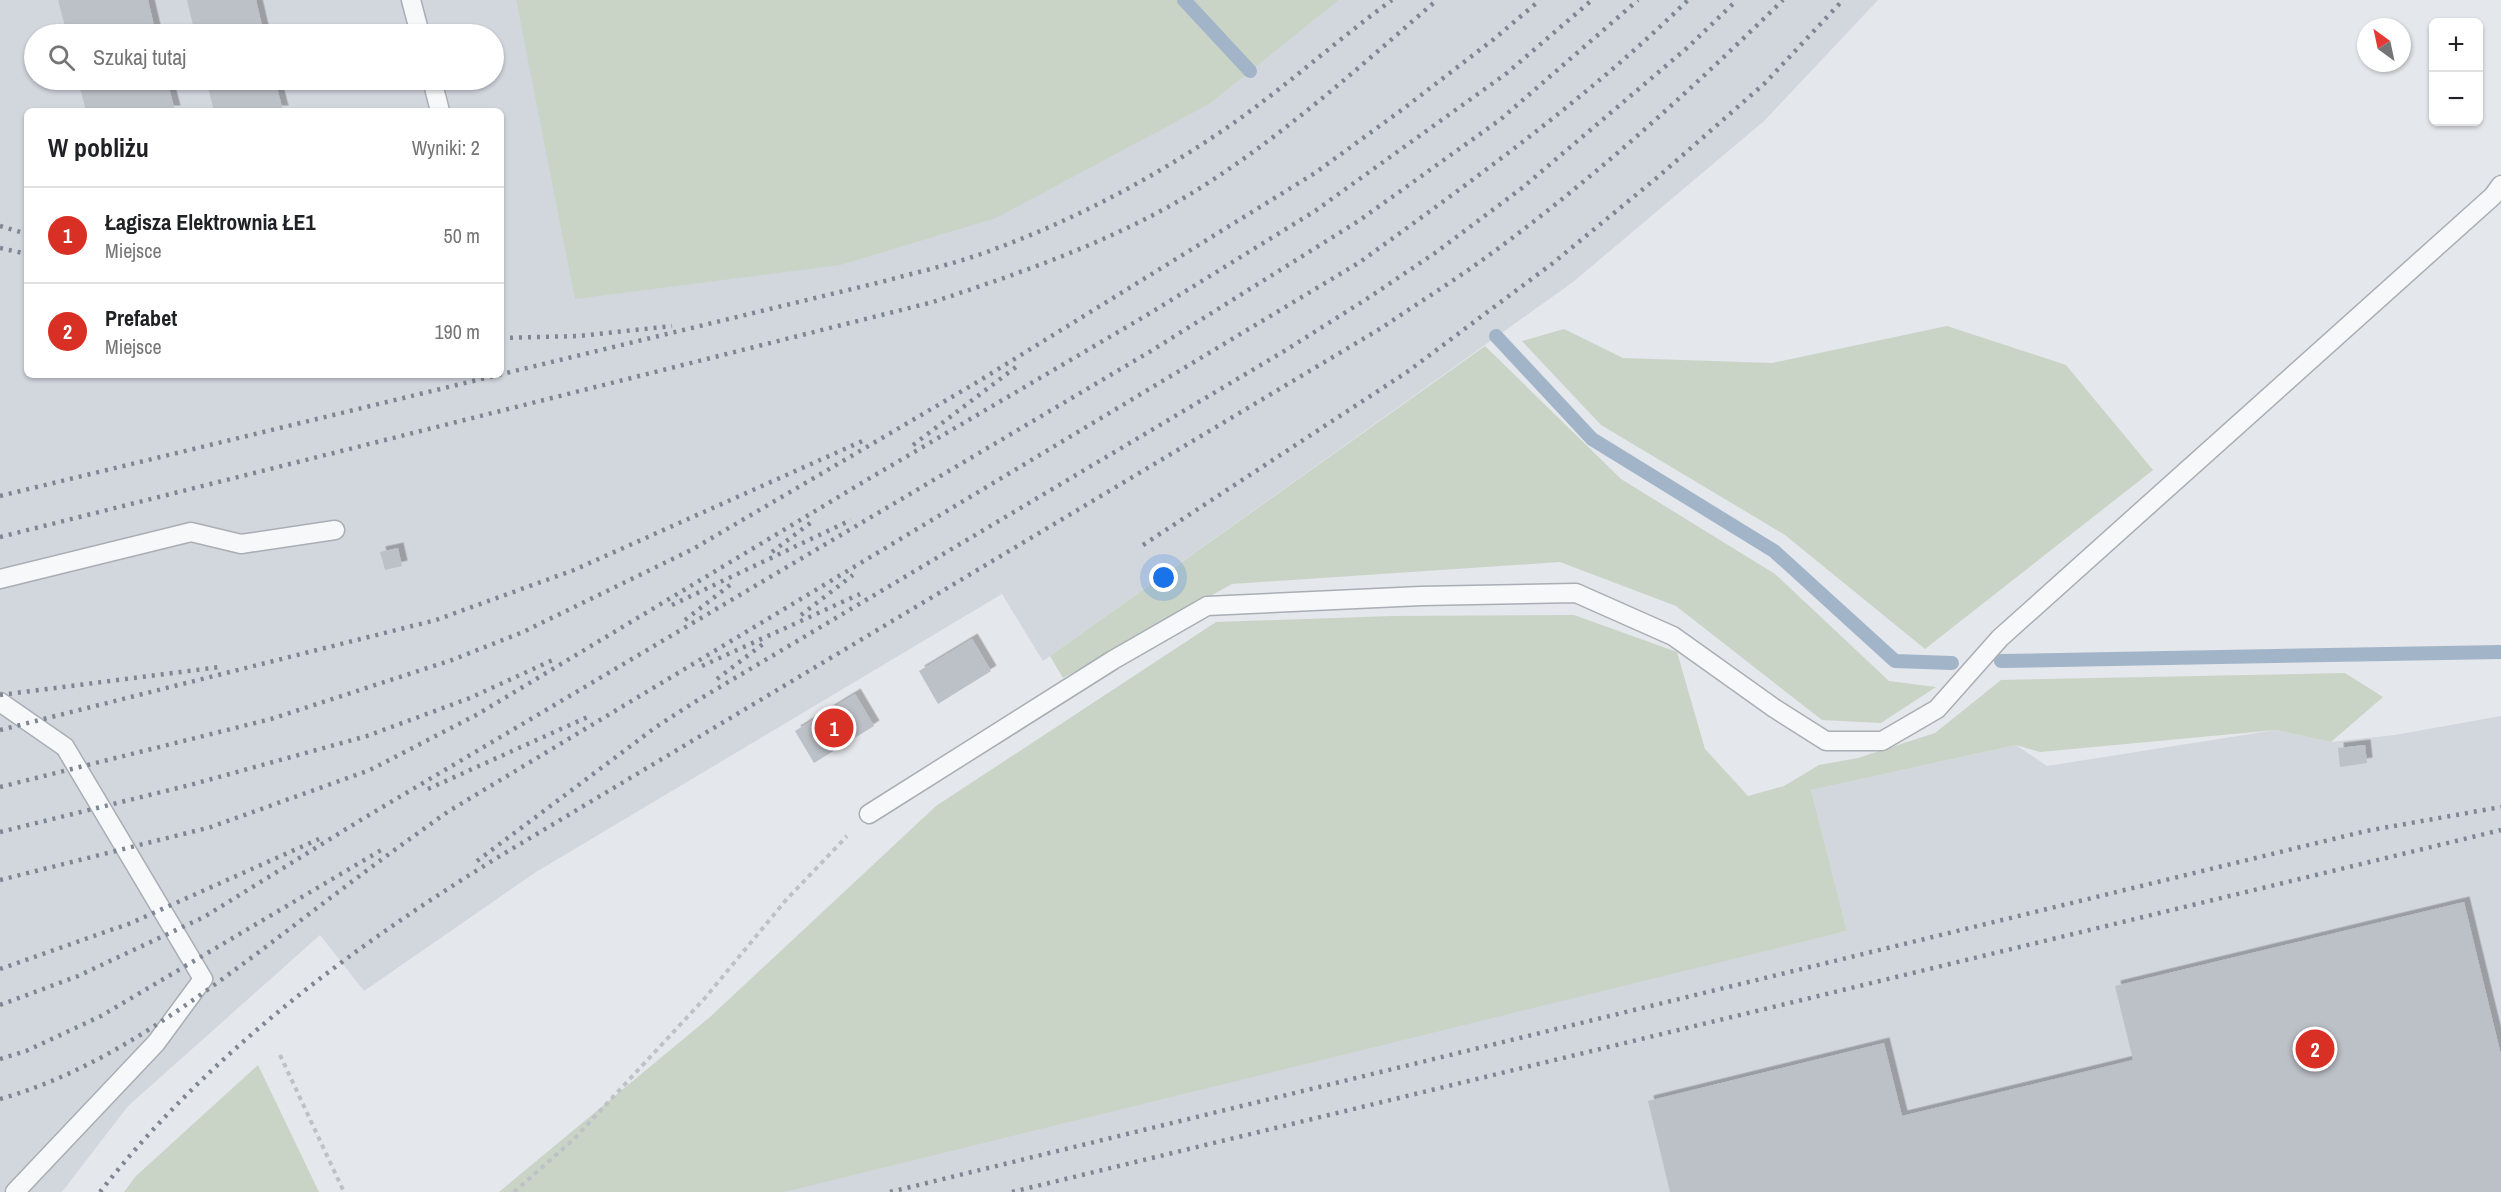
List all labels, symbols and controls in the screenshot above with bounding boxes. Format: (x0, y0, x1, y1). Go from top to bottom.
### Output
north arrow (2357, 18, 2411, 72)
map controls (2429, 18, 2483, 126)
button: + (2429, 18, 2483, 72)
search box (24, 24, 504, 90)
icon: search (45, 41, 78, 74)
text: Szukaj tutaj (93, 42, 186, 72)
button: − (2429, 72, 2483, 126)
text: W pobliżu (48, 130, 149, 165)
text: Wyniki: 2 (412, 134, 480, 161)
text: Łagisza Elektrownia ŁE1 (105, 207, 316, 237)
text: 1 (63, 222, 72, 249)
text: 50 m (444, 222, 480, 249)
text: Miejsce (105, 237, 162, 264)
text: Prefabet (105, 303, 177, 333)
text: 2 (63, 318, 72, 345)
text: 190 m (434, 318, 480, 345)
text: Miejsce (105, 333, 162, 360)
your location (1149, 563, 1178, 592)
pin: 1 (814, 706, 854, 750)
pin: 2 (2296, 1026, 2334, 1072)

